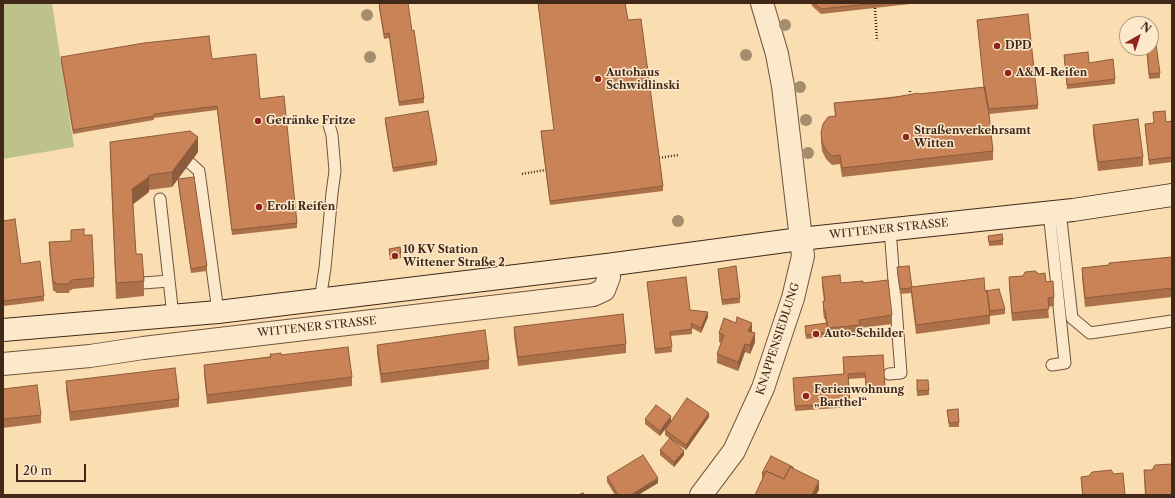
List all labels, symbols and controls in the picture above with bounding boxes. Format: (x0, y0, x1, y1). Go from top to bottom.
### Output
north arrow (1119, 16, 1159, 56)
text: N (1138, 19, 1154, 36)
place label: DPD (1005, 39, 1031, 53)
marker: DPD (992, 41, 1002, 51)
place label: Autohaus Schwidlinski (606, 66, 680, 92)
place label: A&M-Reifen (1016, 66, 1087, 80)
marker: A&M-Reifen (1003, 68, 1013, 78)
marker: Autohaus Schwidlinski (593, 74, 603, 84)
place label: Getränke Fritze (266, 114, 356, 128)
marker: Getränke Fritze (253, 116, 263, 126)
place label: Straßenverkehrsamt Witten (914, 124, 1031, 150)
marker: Straßenverkehrsamt Witten (901, 132, 911, 142)
place label: Eroli Reifen (267, 200, 335, 214)
marker: Eroli Reifen (254, 202, 264, 212)
street label: WITTENER STRASSE (829, 216, 949, 242)
place label: 10 KV Station Wittener Straße 2 (403, 243, 505, 269)
marker: 10 KV Station Wittener Straße 2 (390, 251, 400, 261)
street label: KNAPPENSIEDLUNG (754, 281, 802, 397)
street label: WITTENER STRASSE (257, 314, 377, 340)
place label: Auto-Schilder (824, 327, 904, 341)
marker: Auto-Schilder (811, 329, 821, 339)
place label: Ferienwohnung „Barthel“ (814, 383, 904, 409)
marker: Ferienwohnung „Barthel“ (801, 391, 811, 401)
scale bar (18, 456, 88, 482)
text: 20 m (23, 463, 52, 478)

